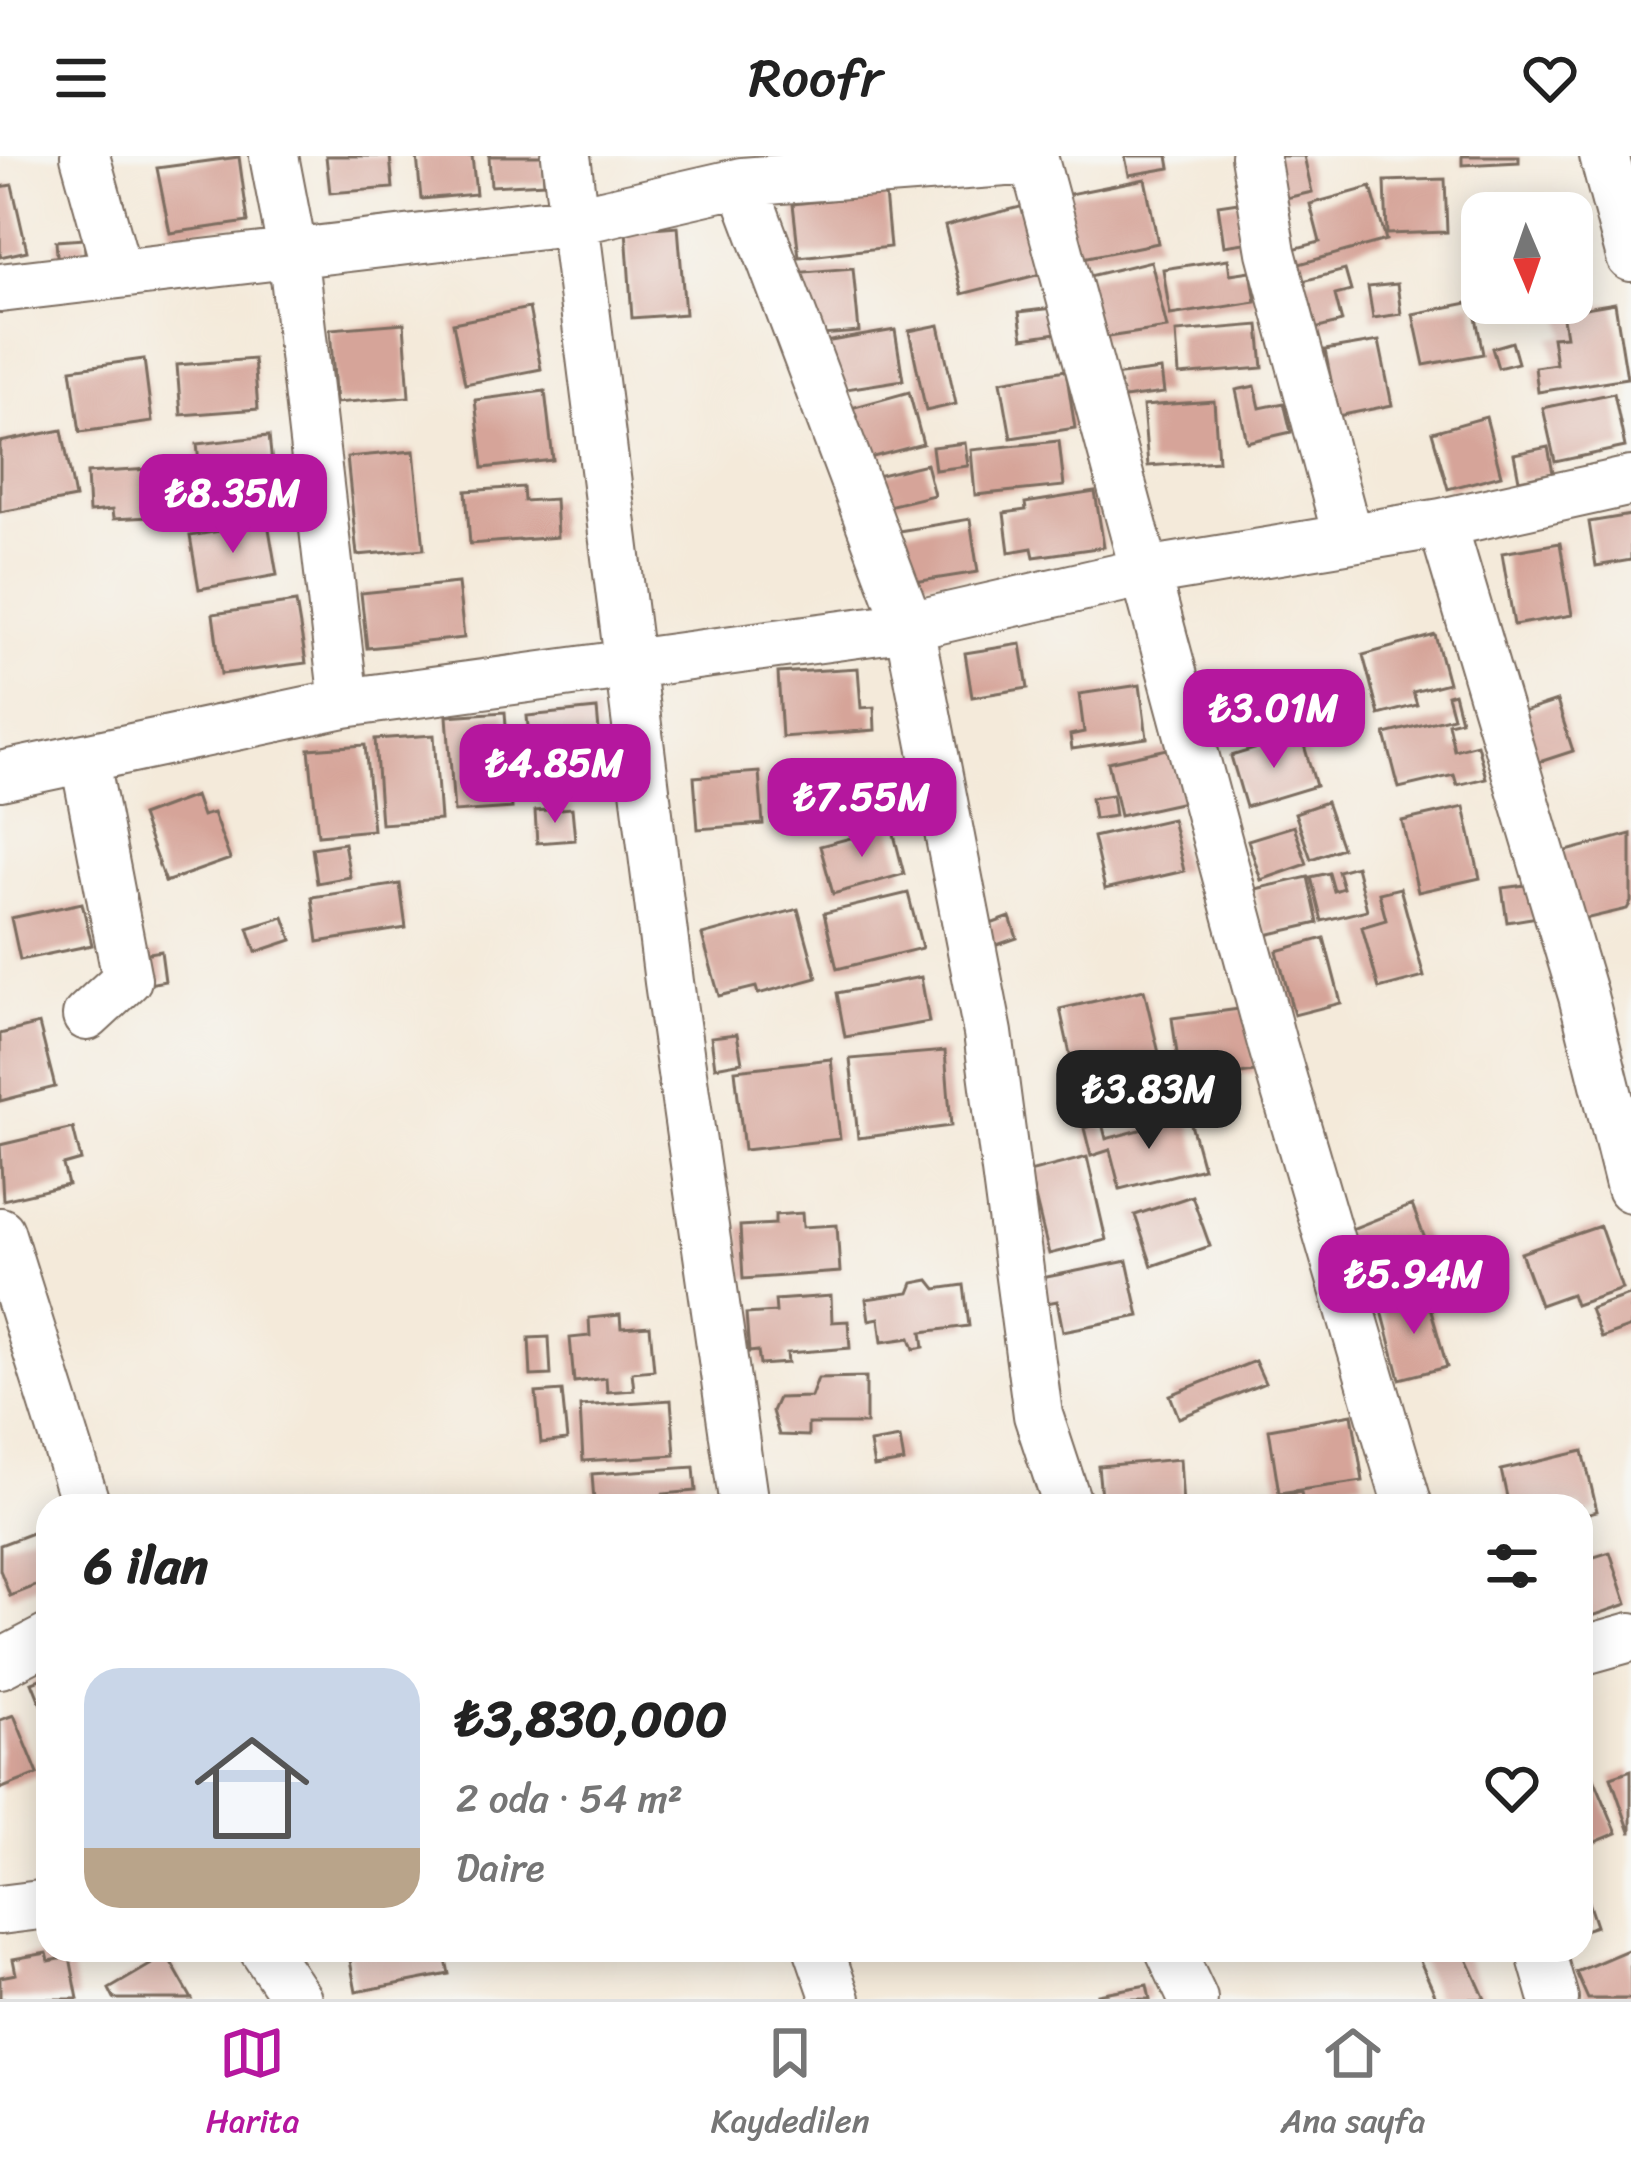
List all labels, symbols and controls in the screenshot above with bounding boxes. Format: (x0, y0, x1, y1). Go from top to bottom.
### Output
text: Roofr (749, 30, 882, 126)
icon: menu (48, 45, 114, 111)
icon: heart (1517, 45, 1583, 111)
north arrow (1461, 192, 1593, 324)
map controls (1461, 192, 1593, 324)
pin: ₺8.35M (135, 454, 331, 556)
text: ₺8.35M (166, 458, 300, 527)
pin: ₺3.01M (1176, 669, 1372, 771)
text: ₺3.01M (1210, 673, 1338, 742)
pin: ₺4.85M (457, 724, 653, 826)
text: ₺4.85M (487, 728, 623, 797)
pin: ₺7.55M (764, 758, 960, 860)
text: ₺7.55M (794, 762, 930, 831)
pin: ₺3.83M (1051, 1050, 1247, 1152)
text: ₺3.83M (1083, 1054, 1215, 1123)
pin: ₺5.94M (1316, 1235, 1512, 1337)
text: ₺5.94M (1345, 1239, 1483, 1308)
text: 6 ilan (84, 1521, 208, 1611)
icon: filters (1479, 1533, 1545, 1599)
text: ₺3,830,000 (456, 1674, 727, 1764)
icon: home (180, 1716, 324, 1860)
icon: heart (1479, 1755, 1545, 1821)
text: 2 oda · 54 m² (456, 1764, 683, 1833)
text: Daire (456, 1833, 544, 1902)
tab: Harita (206, 2020, 299, 2150)
tab: Kaydedilen (711, 2020, 869, 2150)
tab: Ana sayfa (1281, 2020, 1425, 2150)

